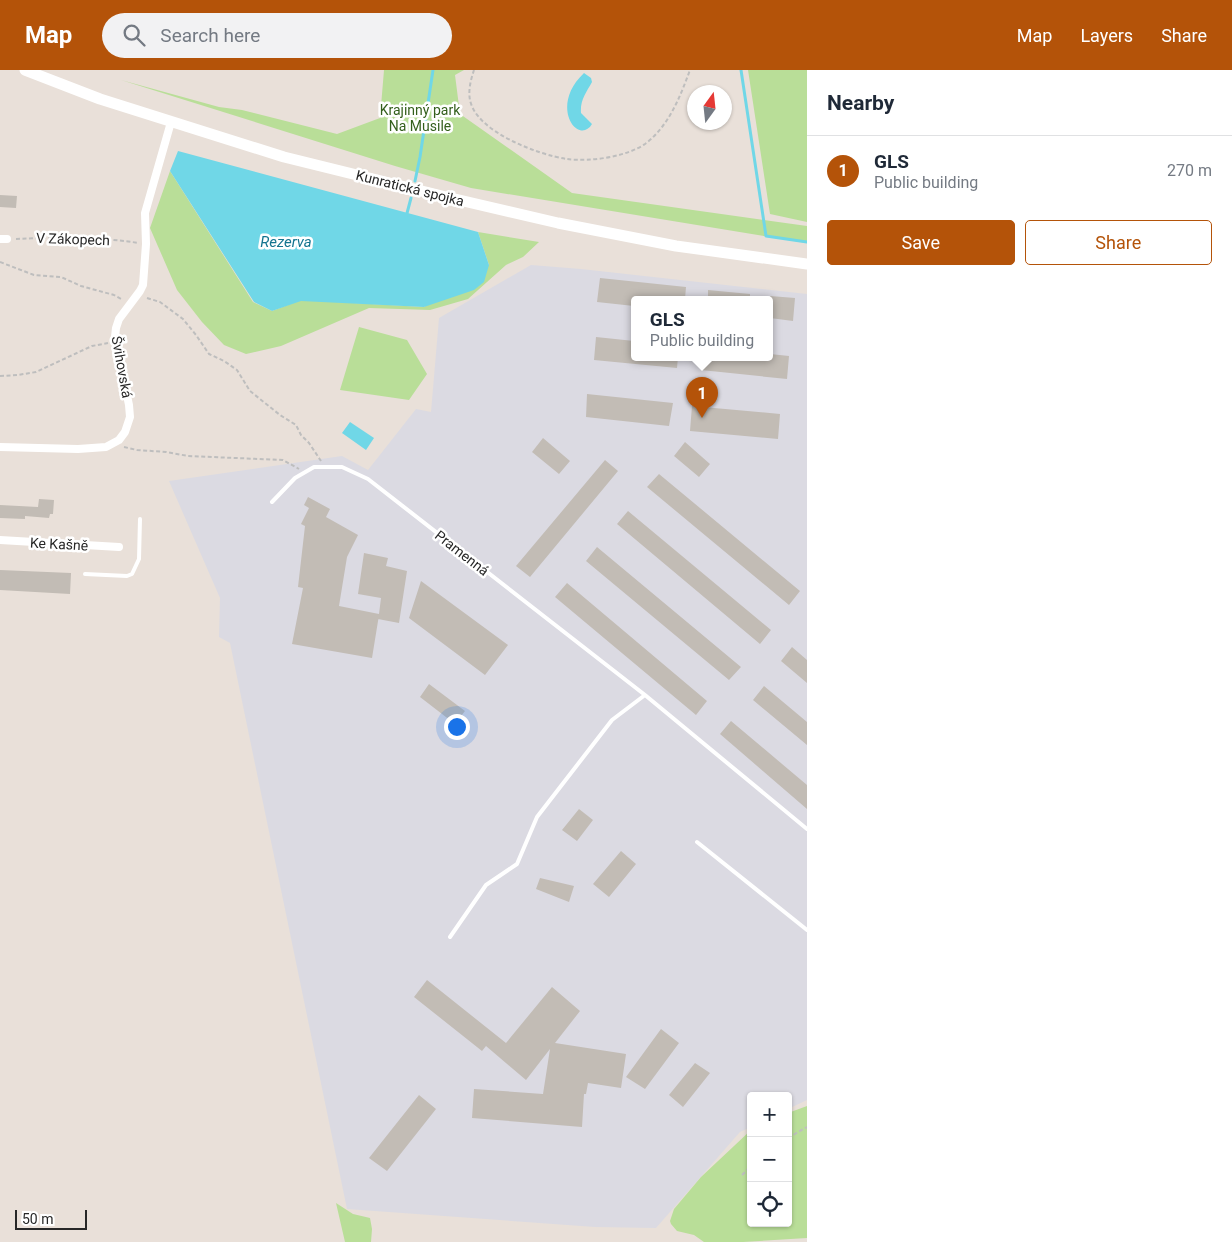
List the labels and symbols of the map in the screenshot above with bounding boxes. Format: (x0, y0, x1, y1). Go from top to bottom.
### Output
north arrow (687, 85, 732, 130)
park label: Krajinný park Na Musile (380, 102, 461, 134)
street label: Kunratická spojka (354, 167, 466, 209)
street label: V Zákopech (36, 230, 110, 248)
water label: Rezerva (260, 233, 312, 251)
street label: Švihovská (109, 335, 136, 399)
pin: 1 (686, 377, 718, 418)
street label: Pramenná (432, 527, 492, 579)
street label: Ke Kašně (29, 534, 89, 554)
your location (444, 714, 470, 740)
scale bar (15, 1207, 88, 1230)

